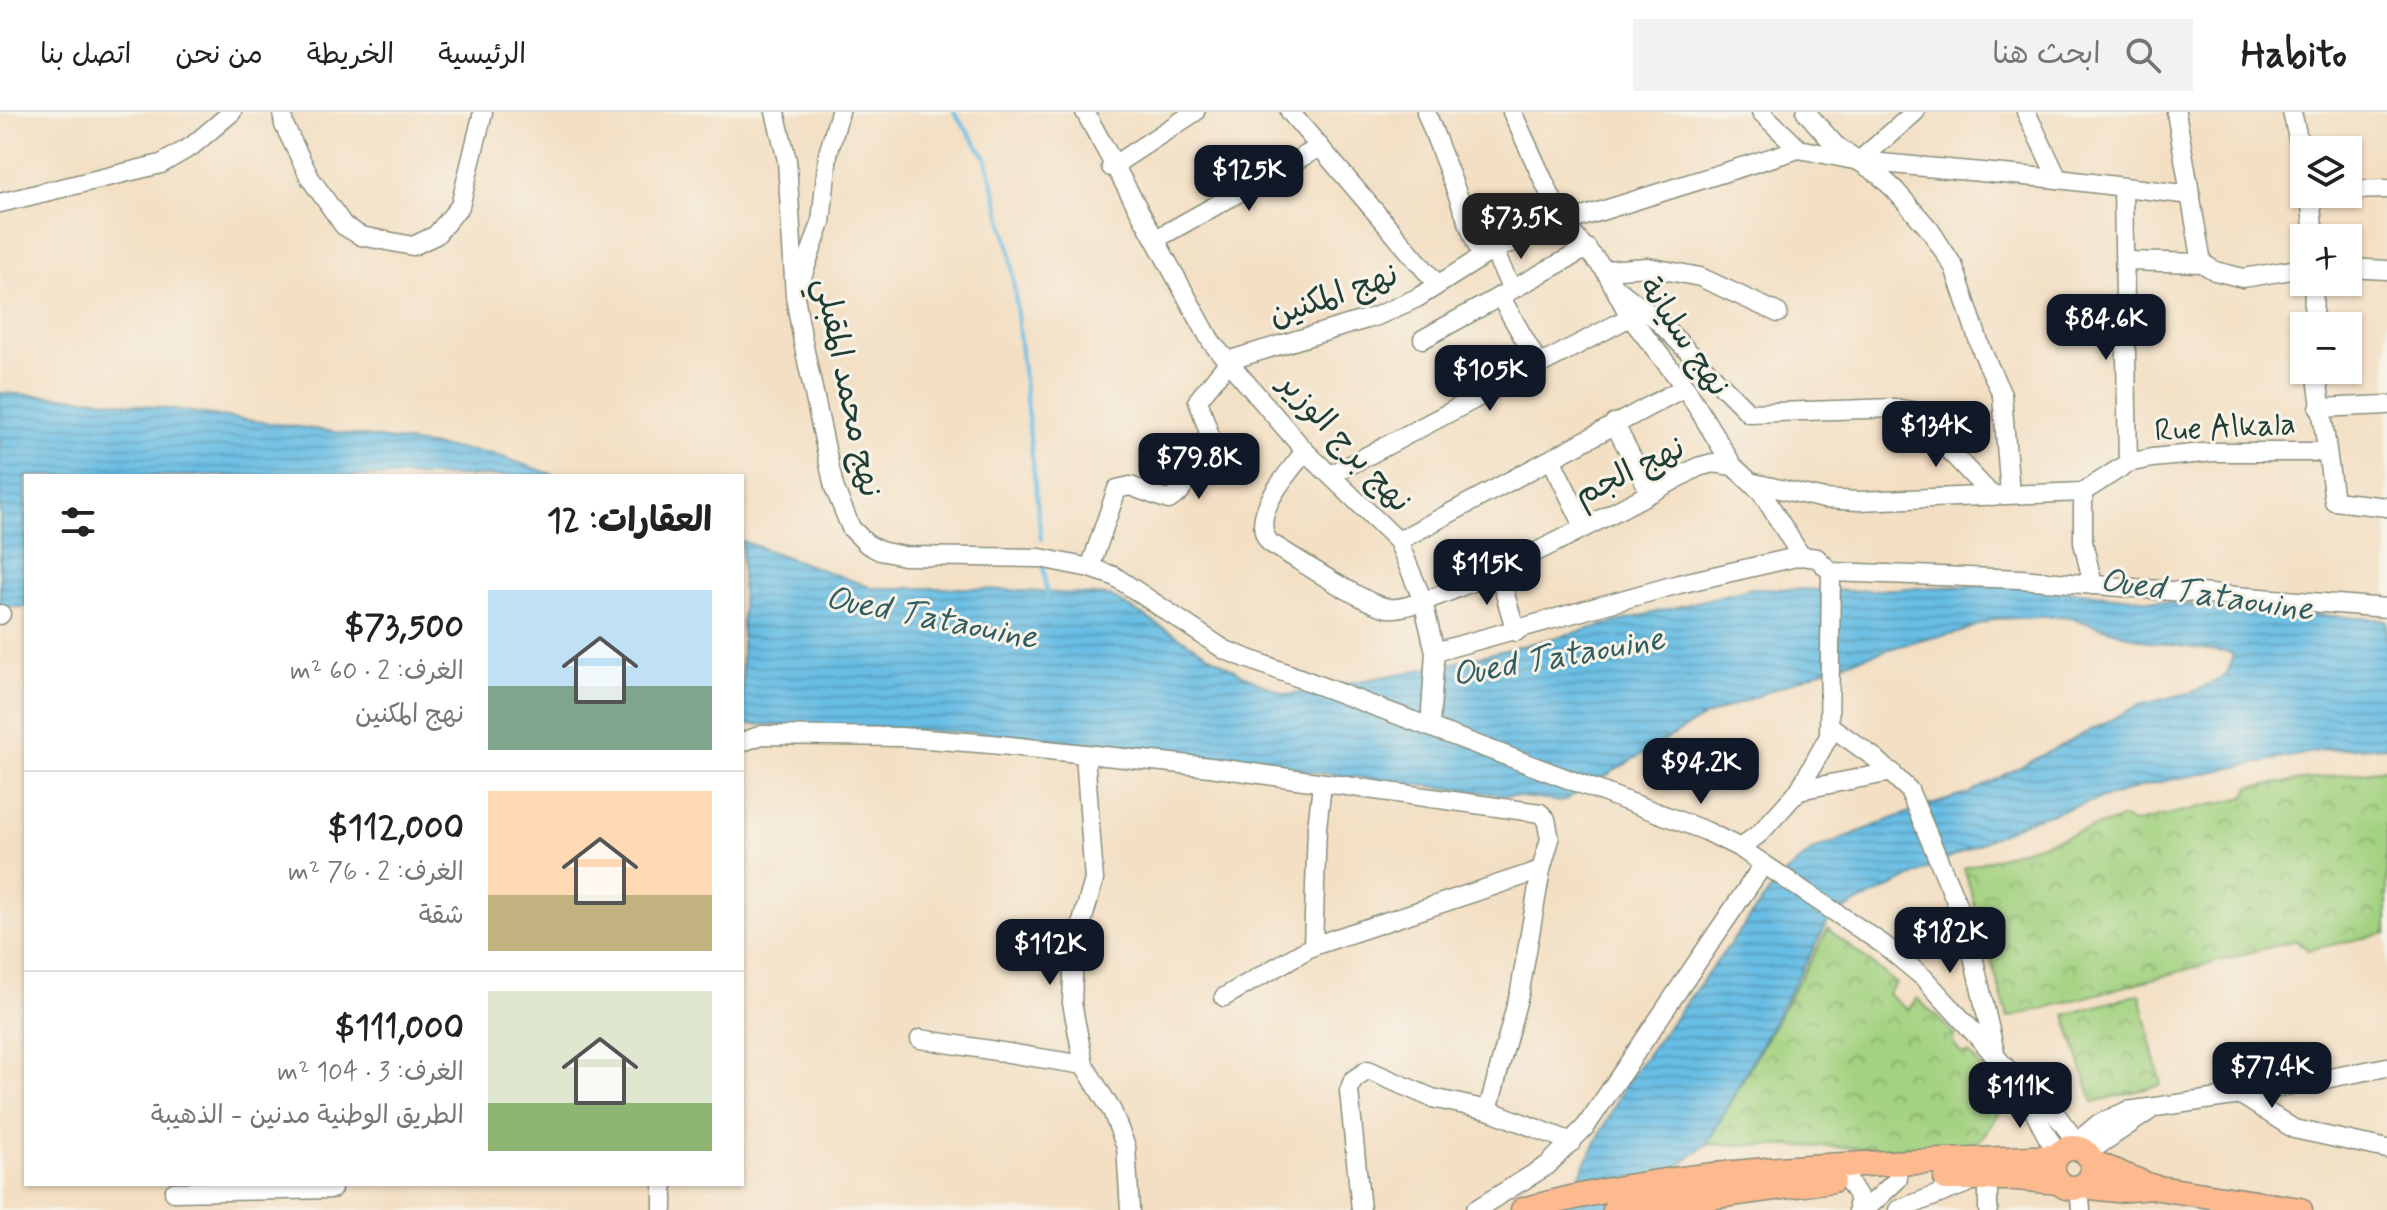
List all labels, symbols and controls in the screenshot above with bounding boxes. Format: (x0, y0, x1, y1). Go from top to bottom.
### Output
search box (1633, 19, 2193, 91)
text: Habito (2241, 31, 2347, 80)
icon: search (2121, 33, 2165, 77)
text: ابحث هنا (1992, 35, 2101, 74)
text: اتصل بنا (40, 37, 131, 74)
text: من نحن (175, 37, 263, 74)
text: الخريطة (307, 37, 394, 74)
text: الرئيسية (438, 37, 526, 74)
map controls (2290, 136, 2362, 384)
button: layers (2290, 136, 2362, 208)
pin: $125K (1193, 145, 1305, 213)
text: $125K (1212, 154, 1286, 188)
pin: $73.5K (1456, 193, 1586, 261)
text: $73.5K (1480, 202, 1562, 236)
button: + (2290, 224, 2362, 296)
street label: نهج المكنين (1263, 254, 1404, 338)
street label: نهج سليانة (1628, 269, 1739, 405)
street label: نهج محمد المقبلي (798, 274, 891, 502)
pin: $84.6K (2041, 294, 2171, 362)
text: $84.6K (2065, 303, 2147, 337)
button: − (2290, 312, 2362, 384)
pin: $105K (1434, 345, 1546, 413)
text: $105K (1453, 354, 1527, 388)
street label: نهج برج الوزير (1267, 362, 1420, 522)
pin: $134K (1880, 401, 1992, 469)
street label: Rue Alkala (2153, 403, 2297, 453)
text: $134K (1900, 410, 1972, 444)
street label: نهج الجم (1568, 427, 1693, 517)
pin: $79.8K (1134, 433, 1264, 501)
text: $79.8K (1157, 442, 1242, 476)
text: العقارات: 12 (547, 499, 712, 544)
icon: filters (56, 500, 100, 544)
pin: $115K (1431, 539, 1543, 607)
text: $115K (1452, 548, 1522, 582)
water label: Oued Tataouine (2097, 558, 2317, 633)
water label: Oued Tataouine (822, 576, 1042, 661)
text: $73,500 (344, 605, 464, 650)
water label: Oued Tataouine (1449, 616, 1669, 698)
icon: home (552, 622, 648, 718)
text: الغرف: 2 · 60 m² (290, 655, 464, 689)
text: نهج المكنين (355, 698, 464, 732)
pin: $94.2K (1636, 738, 1766, 806)
text: $94.2K (1661, 747, 1741, 781)
text: $112,000 (328, 806, 464, 851)
icon: home (552, 823, 648, 919)
text: الغرف: 2 · 76 m² (288, 856, 464, 890)
text: شقة (419, 899, 464, 933)
pin: $182K (1894, 907, 2006, 975)
text: $182K (1912, 916, 1988, 950)
pin: $112K (994, 919, 1106, 987)
text: $112K (1014, 928, 1086, 962)
text: $111,000 (335, 1006, 464, 1051)
icon: home (552, 1023, 648, 1119)
pin: $77.4K (2207, 1042, 2337, 1110)
text: $77.4K (2230, 1051, 2314, 1085)
text: الغرف: 3 · 104 m² (277, 1056, 464, 1090)
pin: $111K (1964, 1062, 2076, 1130)
text: $111K (1987, 1071, 2053, 1105)
text: الطريق الوطنية مدنين - الذهيبة (151, 1099, 464, 1133)

